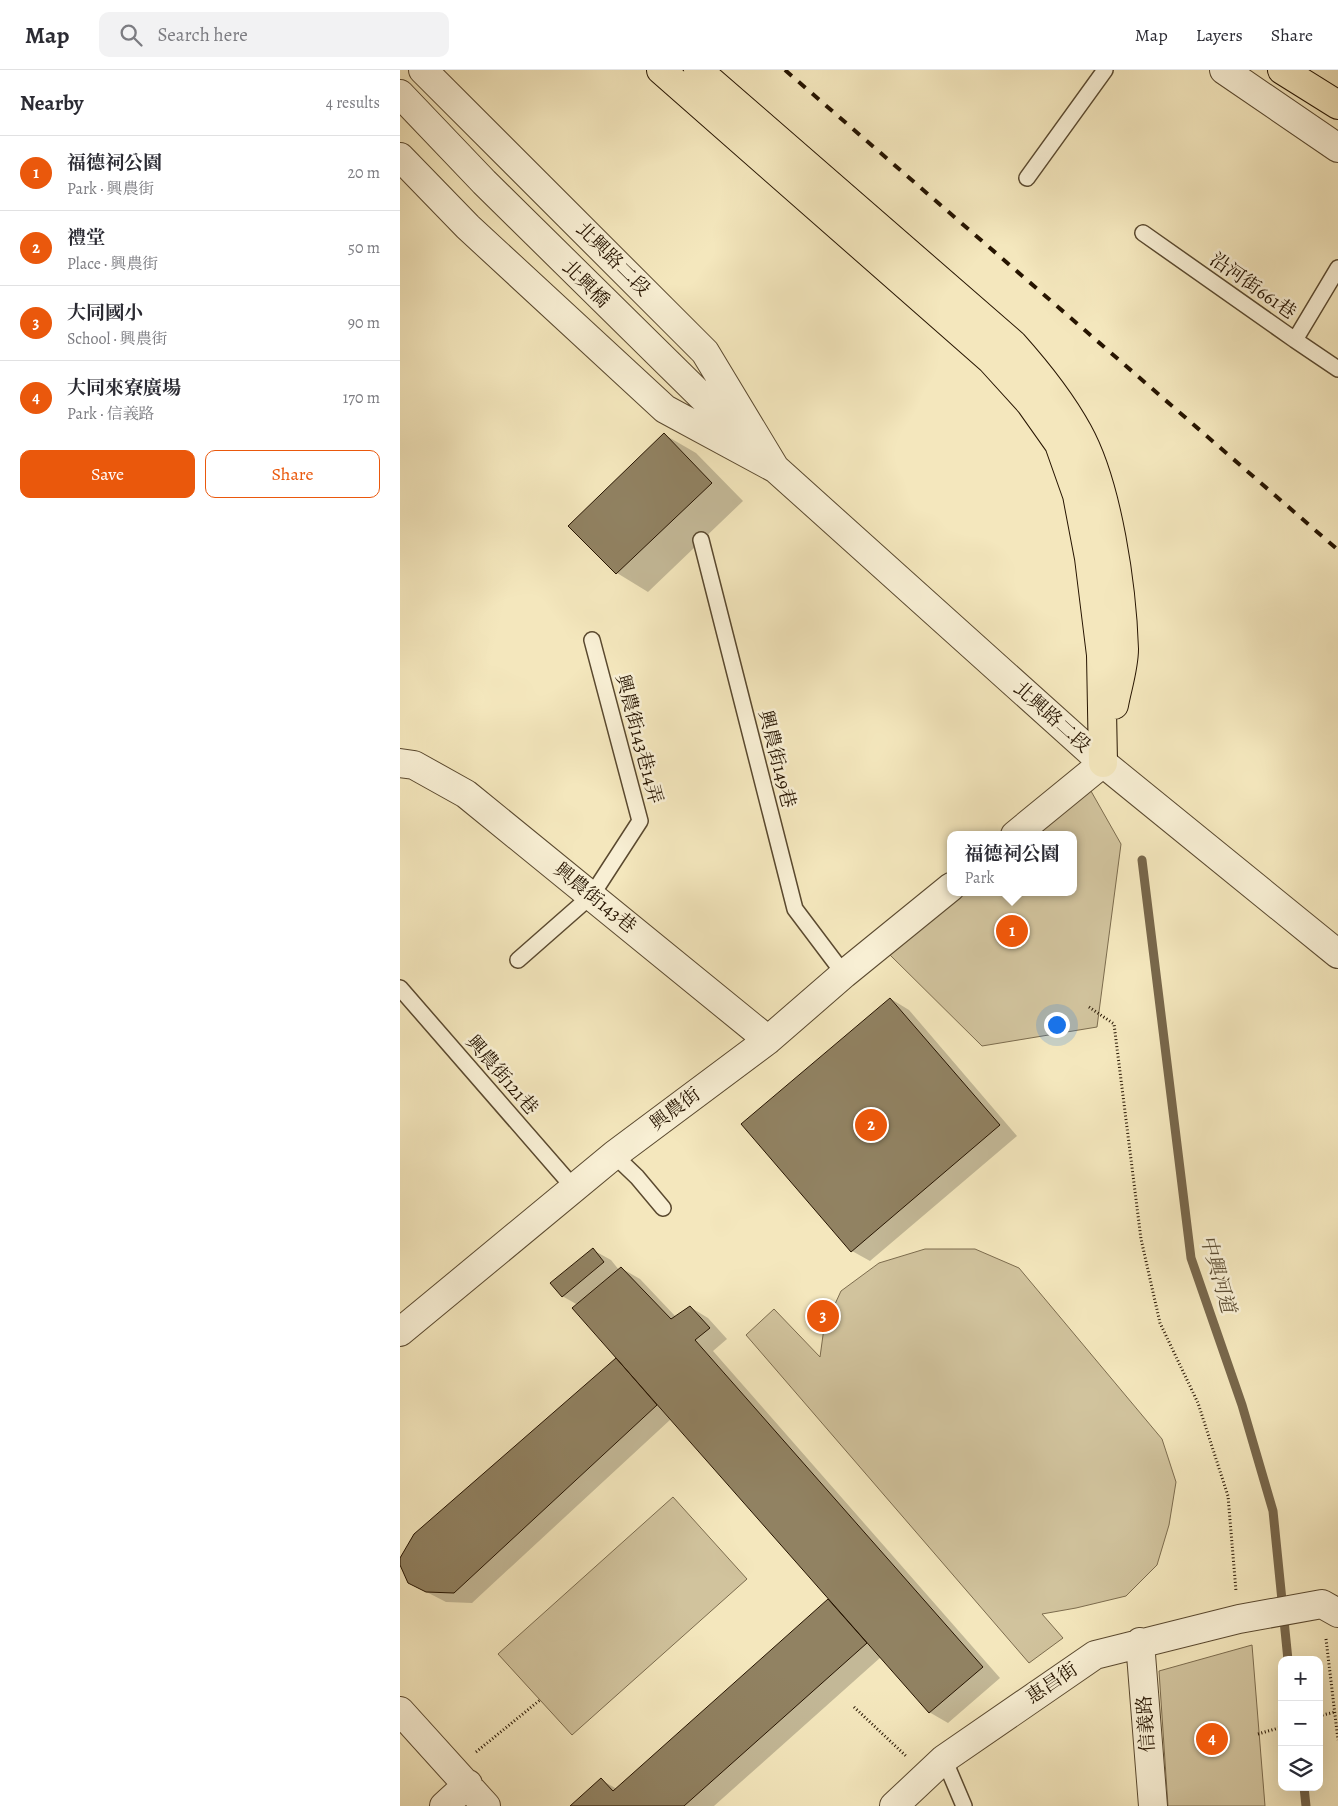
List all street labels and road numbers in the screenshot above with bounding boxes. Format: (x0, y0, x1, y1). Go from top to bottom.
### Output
street label: 北興路二段 (570, 216, 656, 302)
street label: 沿河街661巷 (1205, 247, 1301, 325)
street label: 北興橋 (557, 255, 615, 313)
street label: 興農街143巷14弄 (609, 671, 669, 807)
street label: 北興路二段 (1008, 676, 1096, 758)
street label: 興農街149巷 (752, 707, 802, 811)
street label: 興農街143巷 (548, 857, 642, 939)
street label: 興農街121巷 (460, 1029, 544, 1121)
street label: 興農街 (644, 1081, 706, 1137)
street label: 惠昌街 (1021, 1656, 1083, 1710)
street label: 信義路 (1131, 1695, 1161, 1753)

